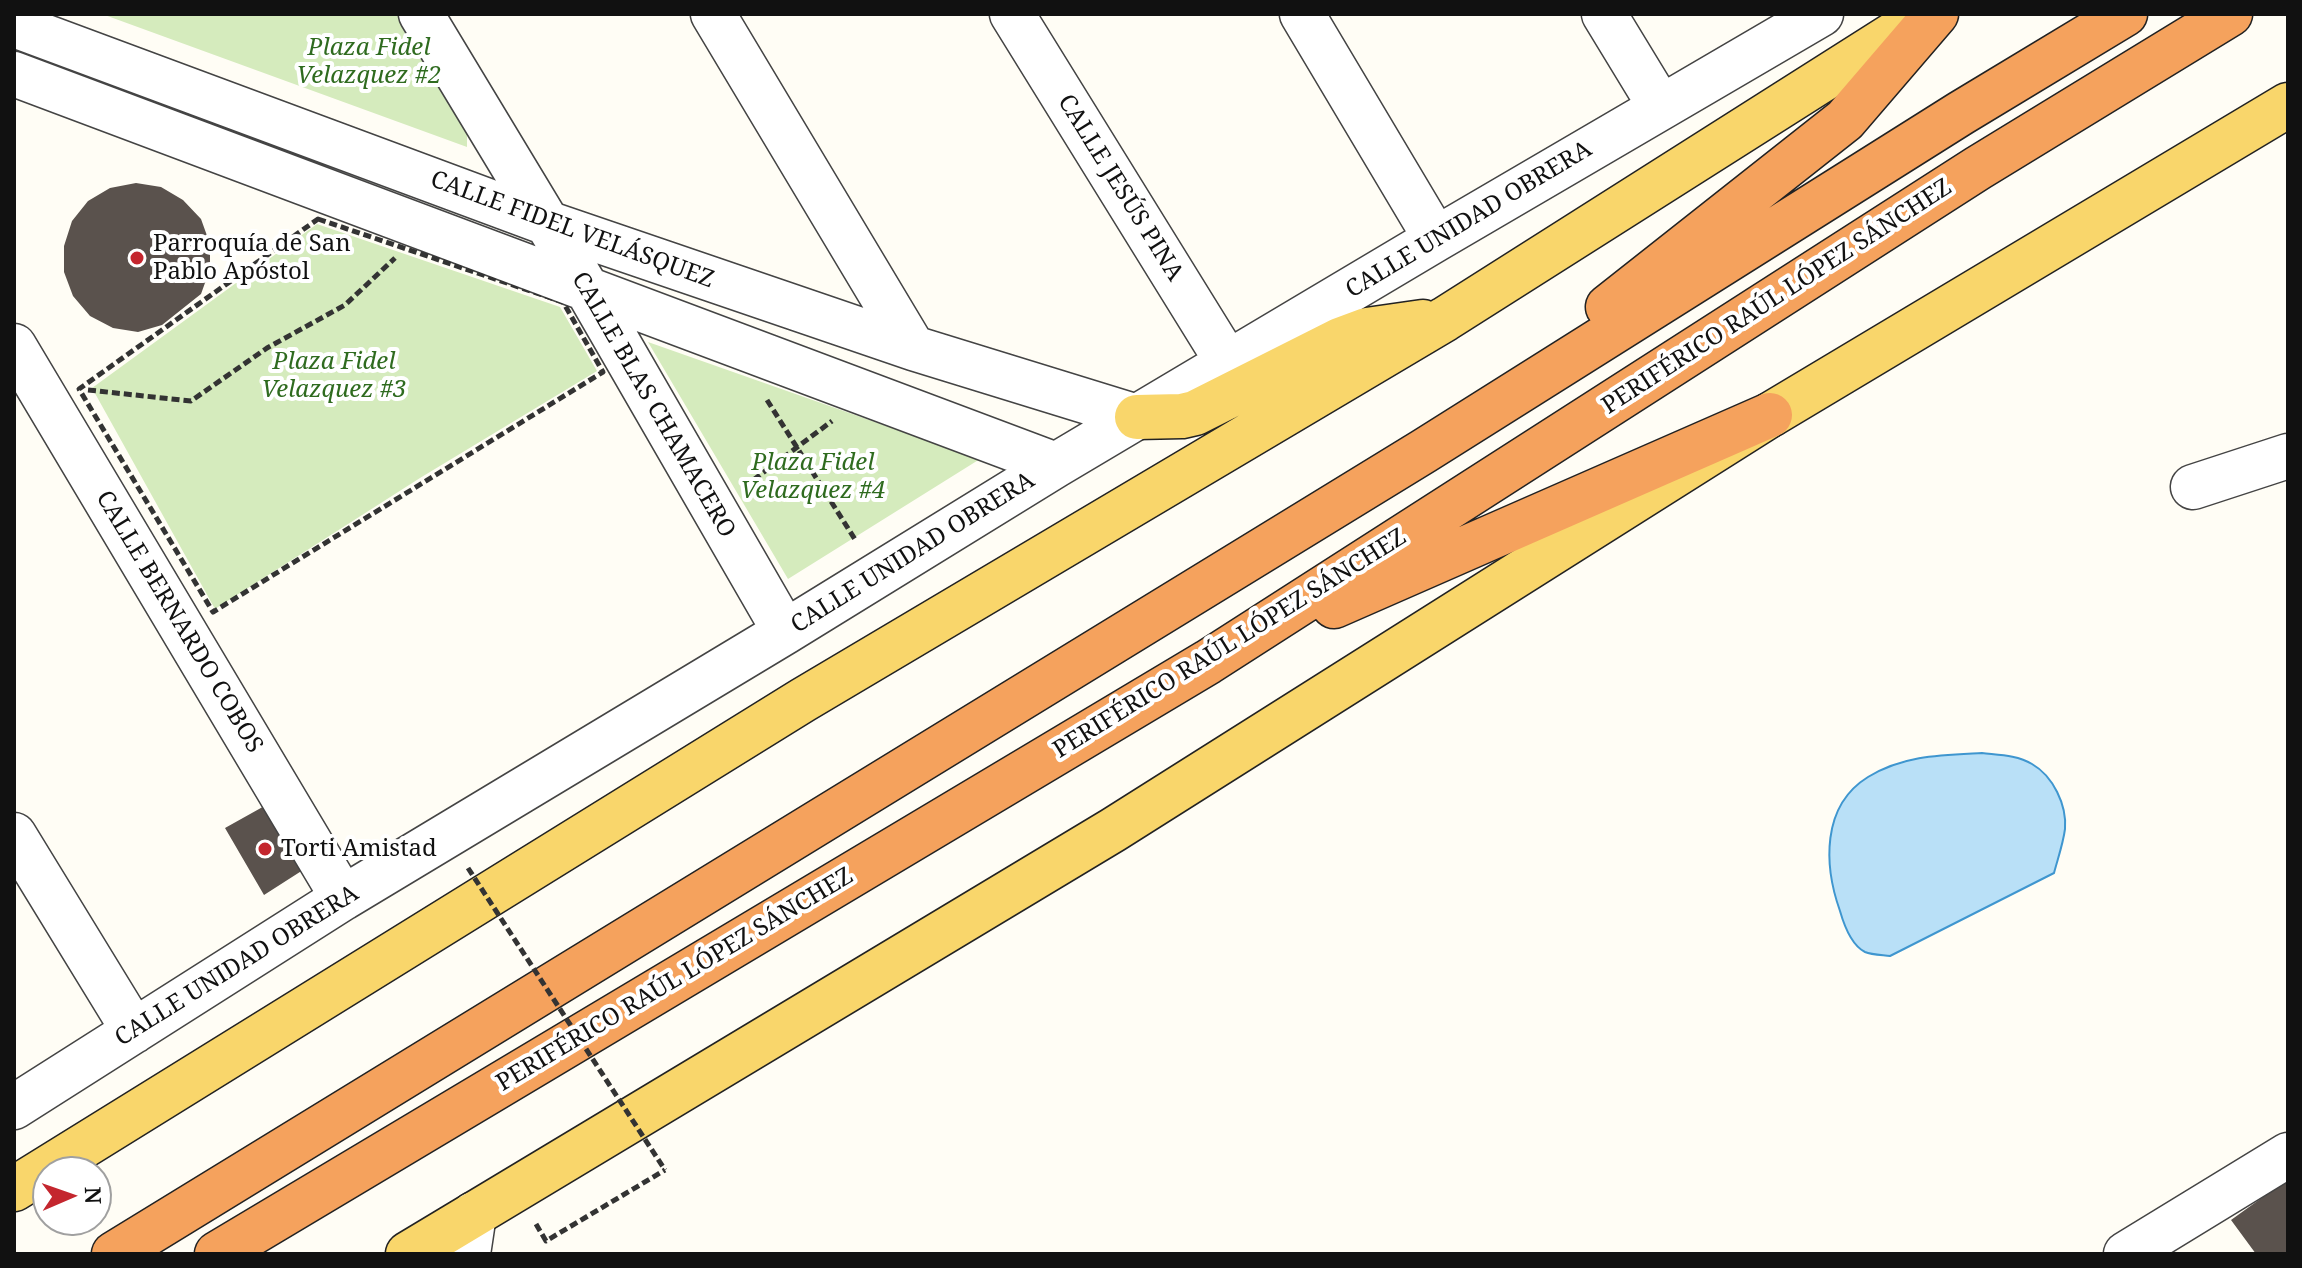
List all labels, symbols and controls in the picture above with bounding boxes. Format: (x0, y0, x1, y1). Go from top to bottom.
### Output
park label: Plaza Fidel Velazquez #2 (296, 34, 442, 90)
street label: CALLE JESÚS PINA (1051, 89, 1189, 287)
street label: CALLE UNIDAD OBRERA (1341, 135, 1597, 305)
street label: CALLE FIDEL VELÁSQUEZ (426, 165, 718, 295)
street label: PERIFÉRICO RAÚL LÓPEZ SÁNCHEZ (1597, 173, 1957, 421)
place label: Parroquía de San Pablo Apóstol (153, 230, 351, 286)
marker: Parroquía de San Pablo Apóstol (128, 249, 146, 267)
street label: CALLE BLAS CHAMACERO (565, 267, 741, 543)
park label: Plaza Fidel Velazquez #3 (261, 348, 407, 404)
park label: Plaza Fidel Velazquez #4 (740, 449, 886, 505)
street label: CALLE UNIDAD OBRERA (786, 466, 1040, 640)
street label: CALLE BERNARDO COBOS (89, 486, 269, 758)
street label: PERIFÉRICO RAÚL LÓPEZ SÁNCHEZ (1048, 523, 1412, 765)
place label: Torti Amistad (281, 835, 437, 863)
marker: Torti Amistad (256, 840, 274, 858)
street label: PERIFÉRICO RAÚL LÓPEZ SÁNCHEZ (492, 862, 858, 1098)
street label: CALLE UNIDAD OBRERA (110, 879, 364, 1053)
north arrow (32, 1156, 112, 1236)
text: N (79, 1186, 109, 1204)

